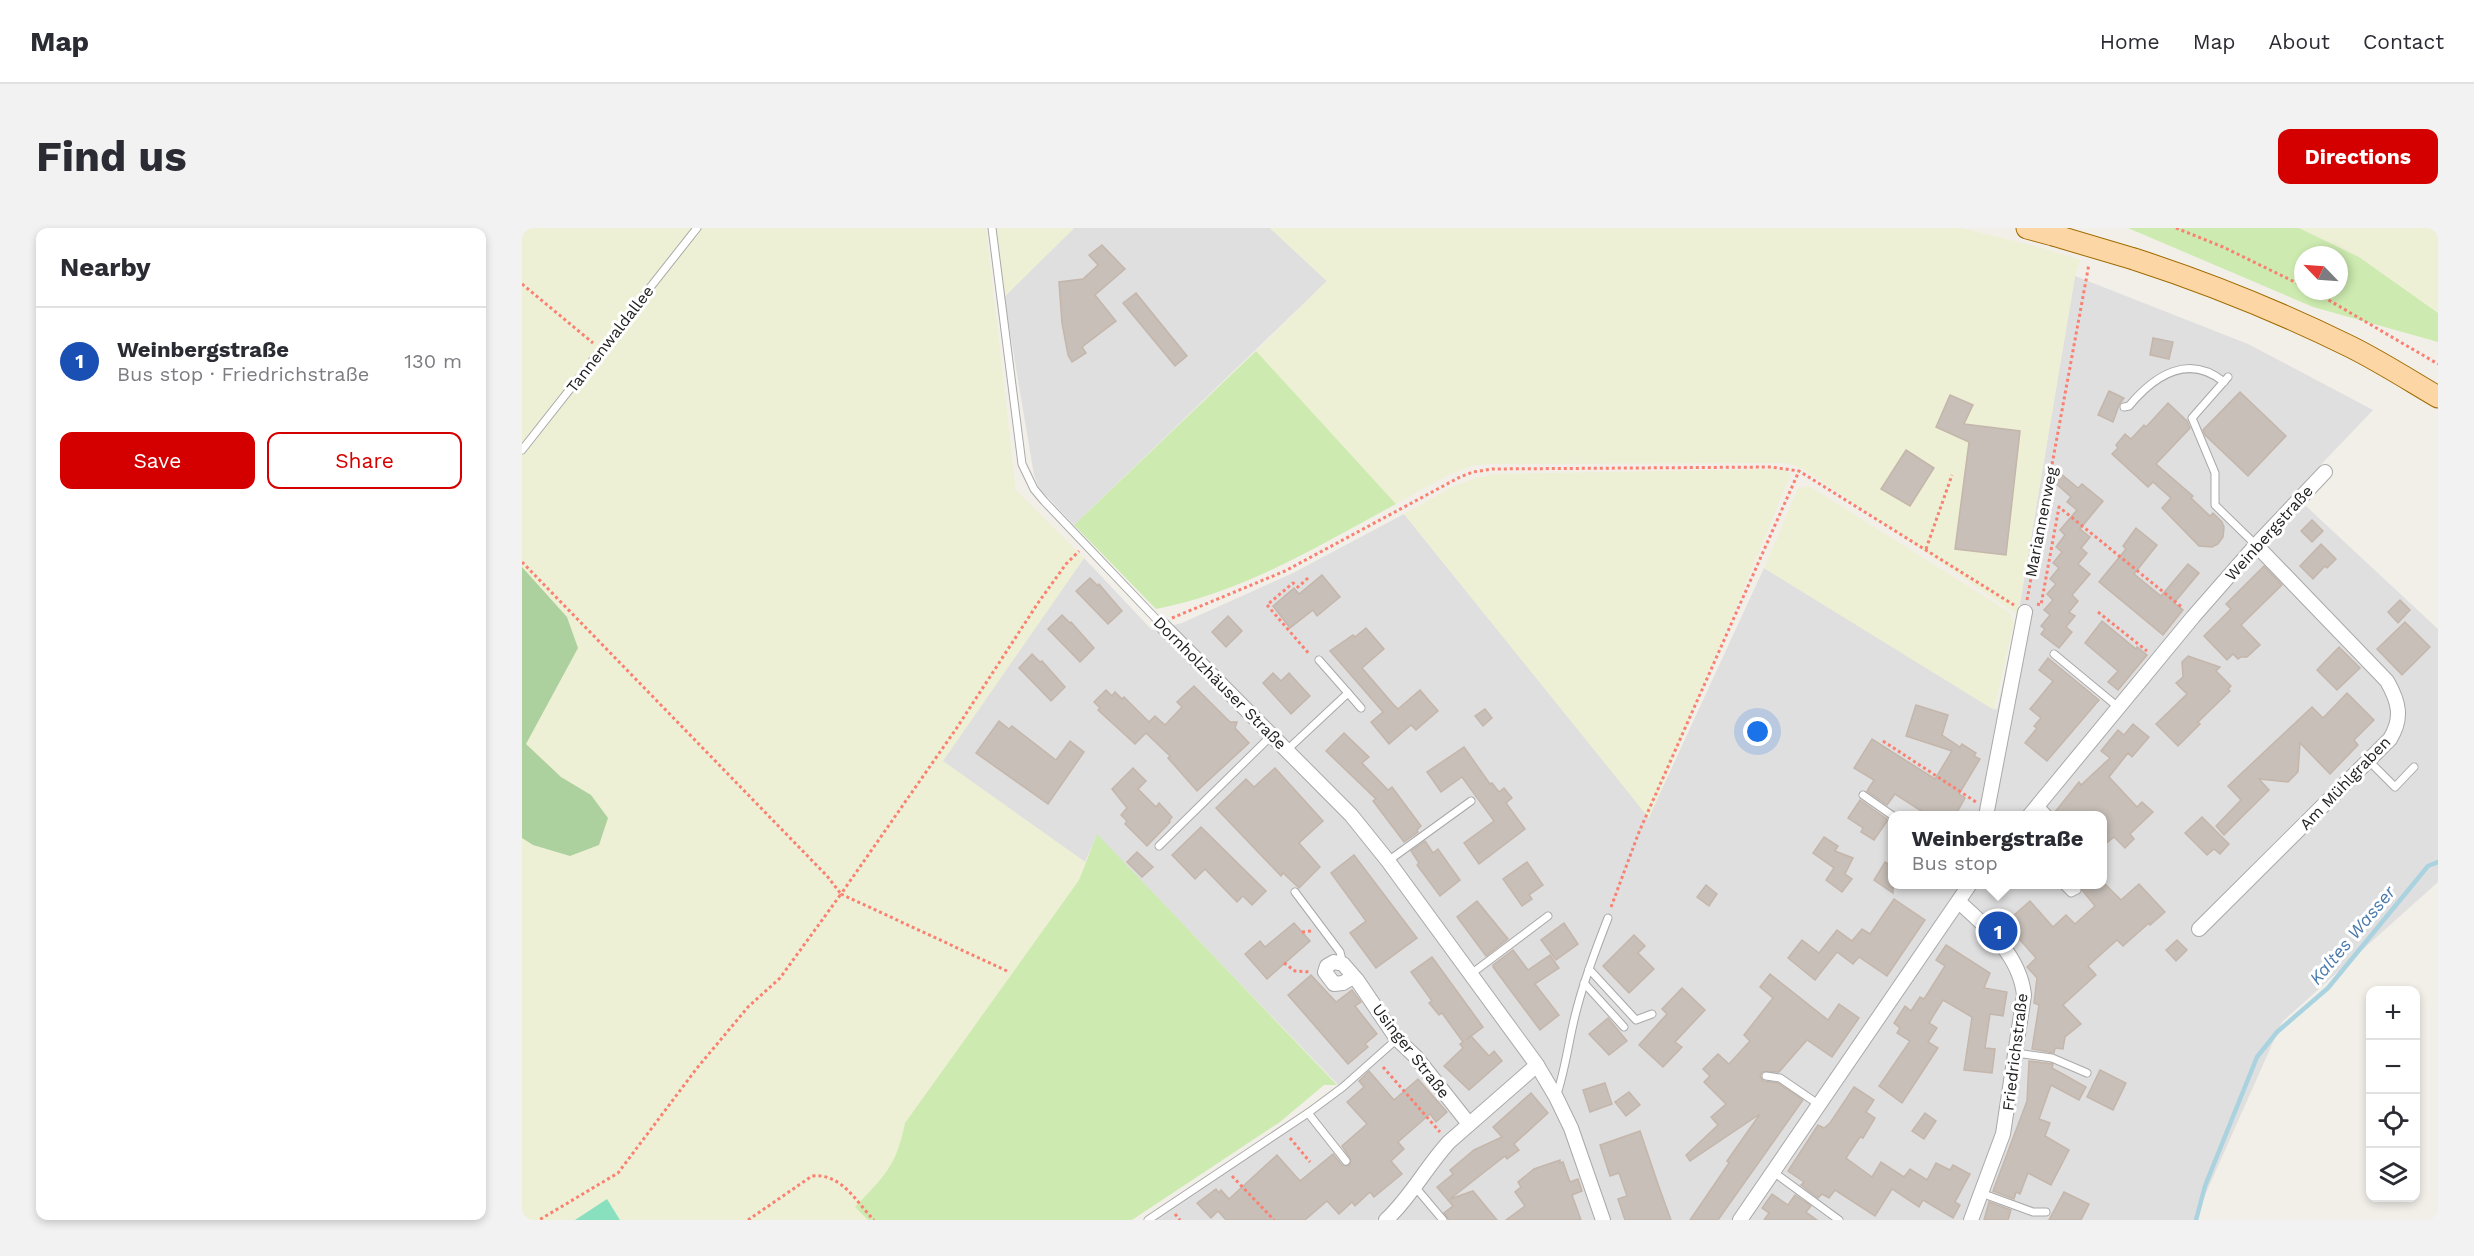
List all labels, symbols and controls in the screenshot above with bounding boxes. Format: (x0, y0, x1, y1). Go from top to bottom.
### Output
text: Map (30, 25, 89, 58)
text: Home (2100, 29, 2160, 54)
text: Map (2193, 29, 2236, 54)
text: About (2269, 29, 2330, 54)
text: Contact (2363, 29, 2444, 54)
button: Directions (2278, 129, 2438, 184)
text: Find us (36, 132, 187, 181)
north arrow (2294, 246, 2348, 300)
text: Nearby (60, 252, 151, 282)
street label: Tannenwaldallee (562, 282, 658, 396)
text: Weinbergstraße (117, 337, 289, 362)
text: 1 (75, 349, 84, 373)
text: 130 m (404, 349, 462, 373)
text: Bus stop · Friedrichstraße (117, 362, 369, 386)
button: Save (60, 432, 255, 489)
button: Share (267, 432, 462, 489)
street label: Mariannenweg (2021, 465, 2061, 579)
street label: Weinbergstraße (2221, 481, 2317, 585)
street label: Dornholzhäuser Straße (1150, 613, 1290, 753)
your location (1743, 717, 1772, 746)
street label: Am Mühlgraben (2296, 732, 2394, 834)
popup (1888, 811, 2107, 889)
text: Weinbergstraße (1911, 826, 2084, 851)
text: Bus stop (1911, 851, 1998, 875)
water label: Kaltes Wasser (2305, 881, 2400, 989)
pin: 1 (1978, 908, 2018, 954)
map controls (2366, 986, 2420, 1202)
button: + (2366, 986, 2420, 1040)
street label: Friedrichstraße (1998, 992, 2032, 1112)
street label: Usinger Straße (1368, 1000, 1454, 1102)
button: − (2366, 1040, 2420, 1094)
button: locate (2366, 1094, 2420, 1148)
button: layers (2366, 1148, 2420, 1202)

